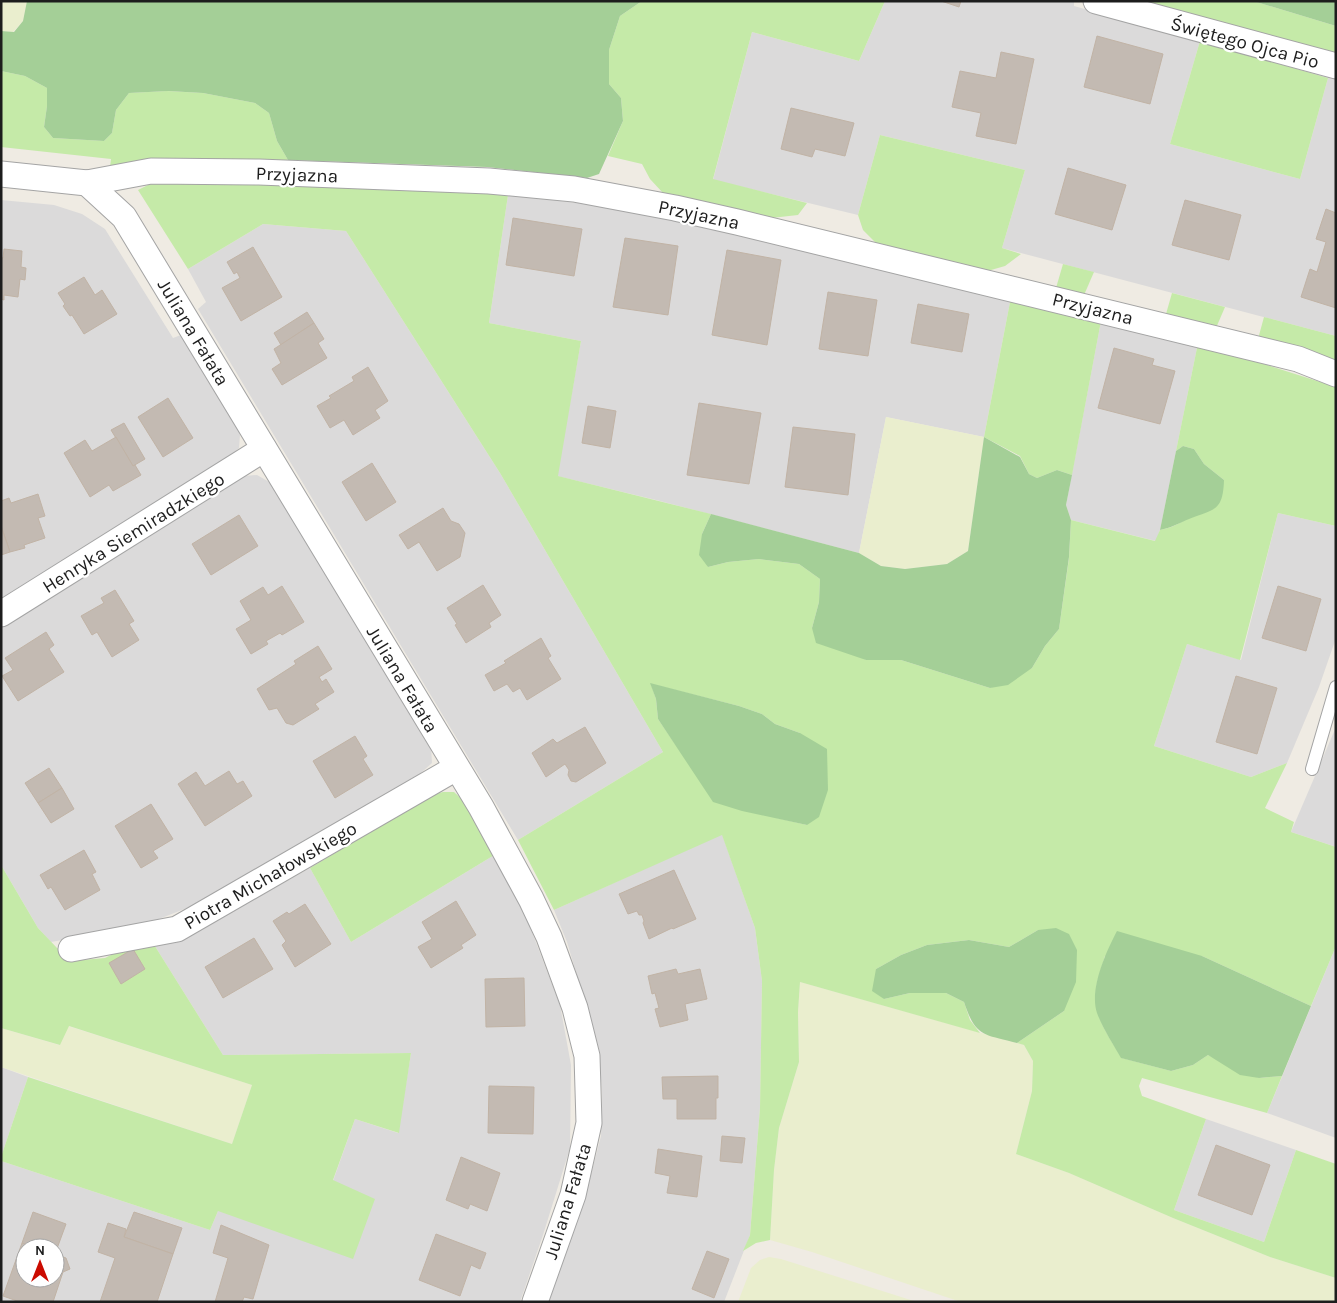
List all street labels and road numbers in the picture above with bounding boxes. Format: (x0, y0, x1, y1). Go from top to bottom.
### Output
street label: Świętego Ojca Pio (1168, 12, 1322, 73)
street label: Przyjazna (255, 163, 339, 187)
street label: Przyjazna (656, 196, 741, 234)
street label: Juliana Fałata (153, 275, 234, 390)
street label: Przyjazna (1050, 288, 1135, 330)
street label: Henryka Siemiradzkiego (38, 468, 229, 598)
street label: Juliana Fałata (362, 622, 443, 737)
street label: Piotra Michałowskiego (180, 817, 361, 934)
street label: Juliana Fałata (540, 1141, 596, 1262)

